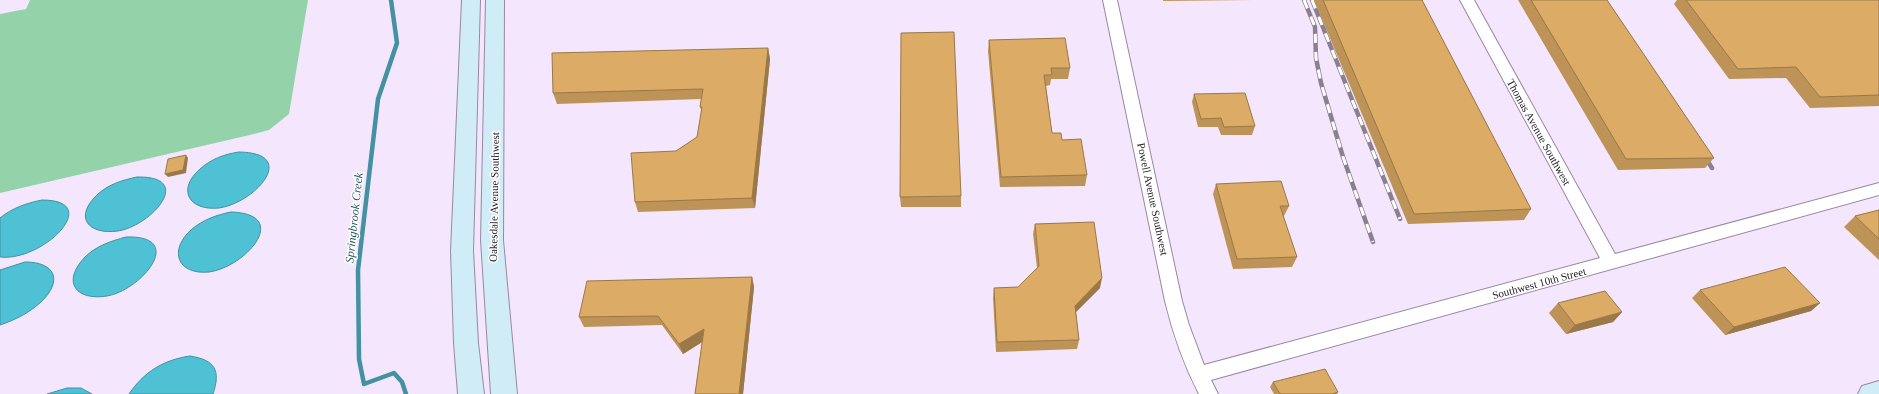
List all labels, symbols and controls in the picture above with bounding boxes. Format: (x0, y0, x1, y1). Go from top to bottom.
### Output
street label: Thomas Avenue Southwest (1505, 77, 1573, 187)
street label: Oakesdale Avenue Southwest (487, 132, 501, 262)
street label: Powell Avenue Southwest (1135, 142, 1171, 256)
water label: Springbrook Creek (342, 171, 366, 264)
street label: Southwest 10th Street (1491, 265, 1587, 301)

